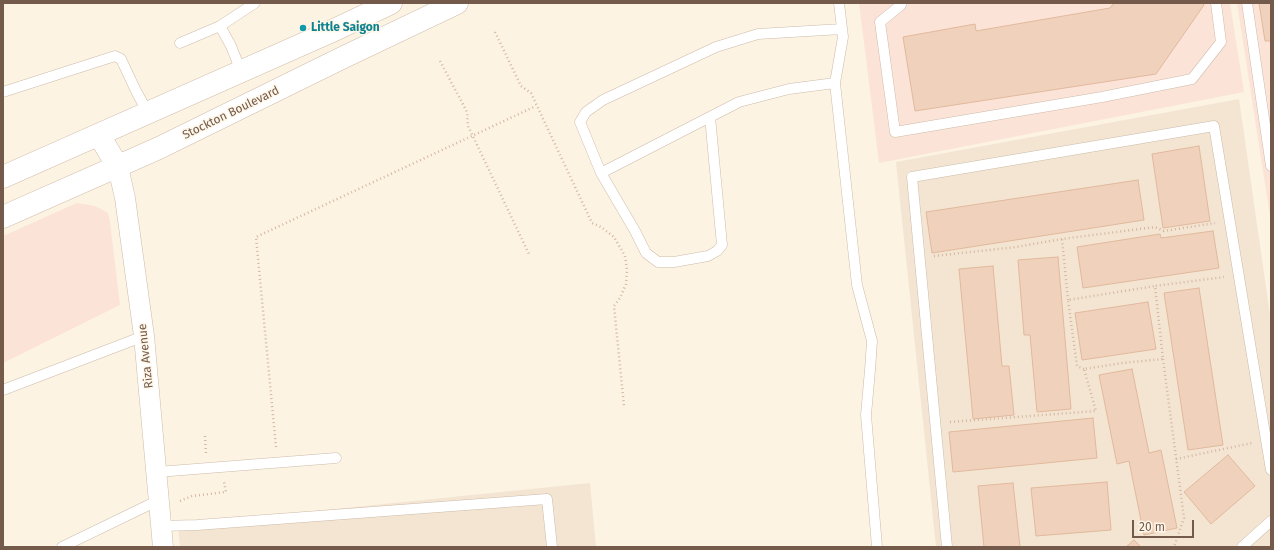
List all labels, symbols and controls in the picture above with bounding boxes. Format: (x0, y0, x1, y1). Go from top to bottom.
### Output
place label: Little Saigon (311, 21, 380, 35)
marker: Little Saigon (298, 23, 308, 33)
street label: Stockton Boulevard (180, 83, 282, 143)
street label: Riza Avenue (135, 323, 157, 389)
scale bar (1134, 512, 1196, 538)
text: 20 m (1139, 520, 1165, 534)

